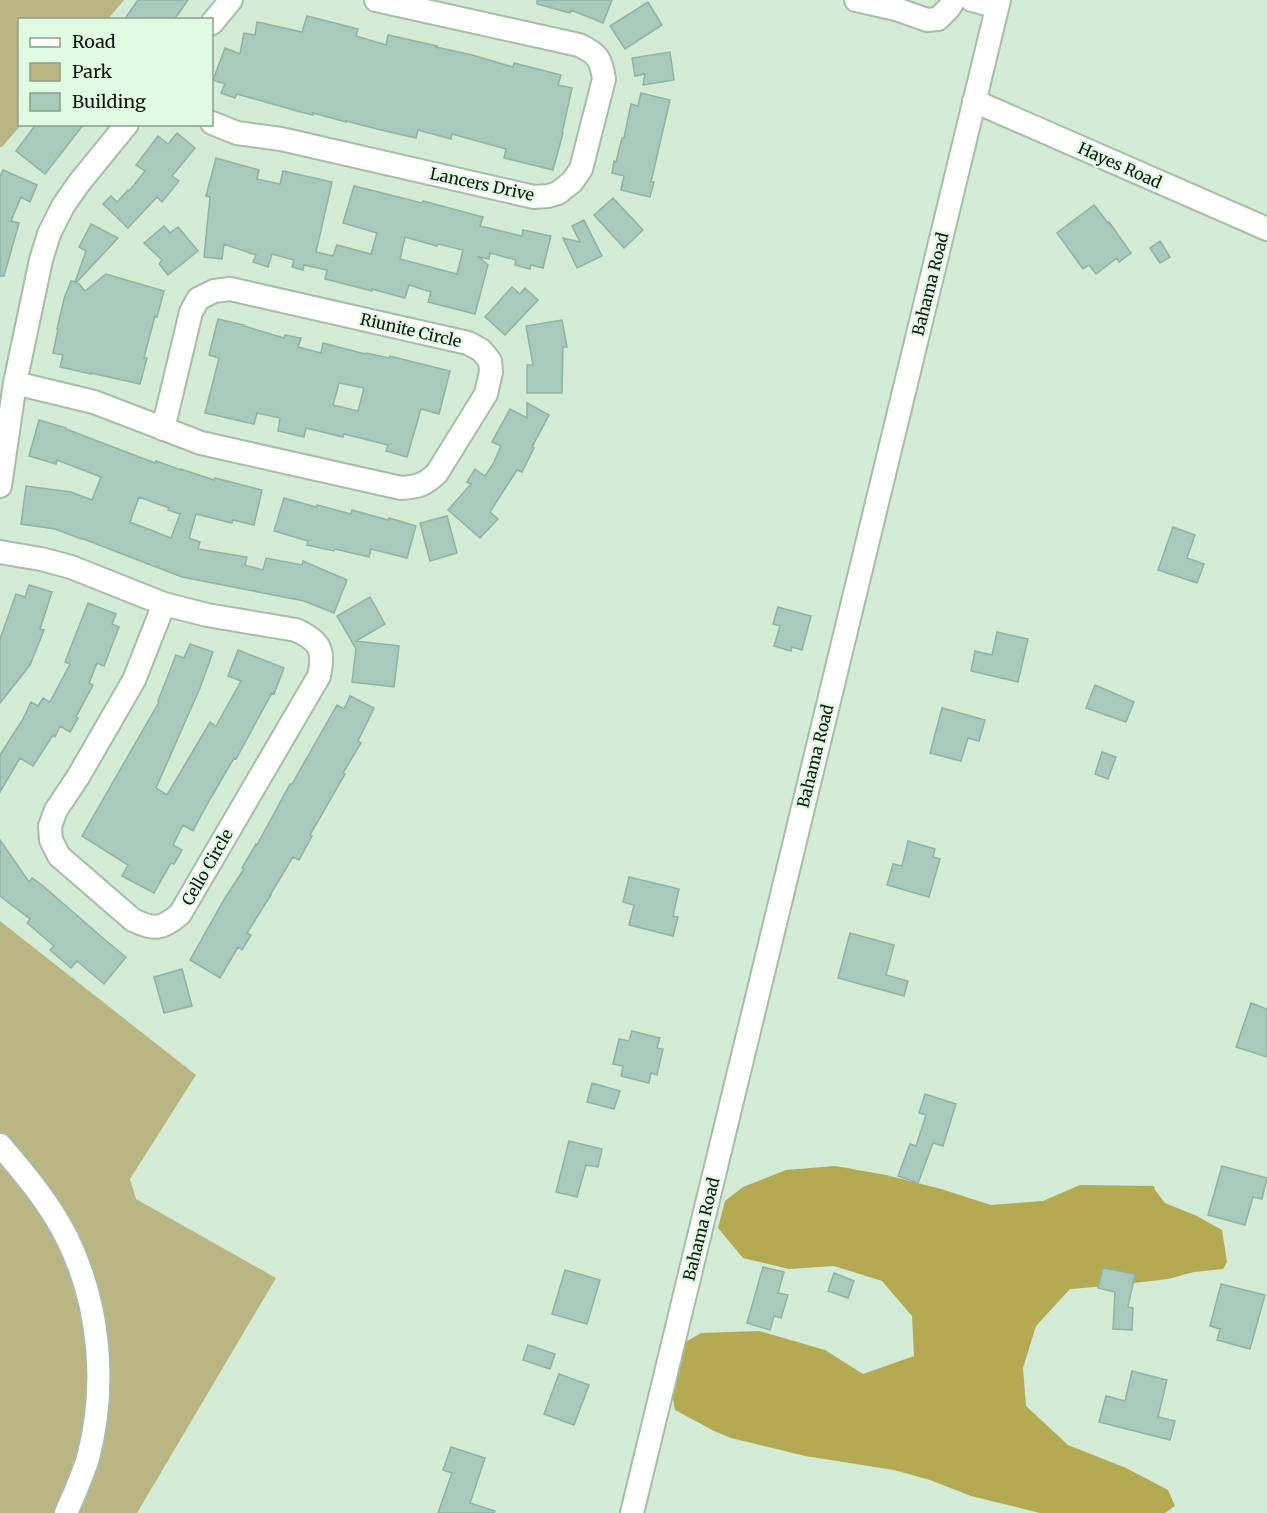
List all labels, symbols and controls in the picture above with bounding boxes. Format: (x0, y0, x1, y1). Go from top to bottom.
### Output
legend (18, 18, 213, 126)
text: Road (72, 30, 116, 53)
text: Park (72, 60, 113, 83)
text: Building (72, 90, 146, 113)
street label: Hayes Road (1075, 138, 1165, 192)
street label: Lancers Drive (428, 163, 536, 205)
street label: Bahama Road (907, 230, 953, 338)
street label: Riunite Circle (358, 309, 464, 351)
street label: Bahama Road (792, 702, 838, 810)
street label: Cello Circle (177, 825, 237, 909)
street label: Bahama Road (678, 1175, 724, 1283)

